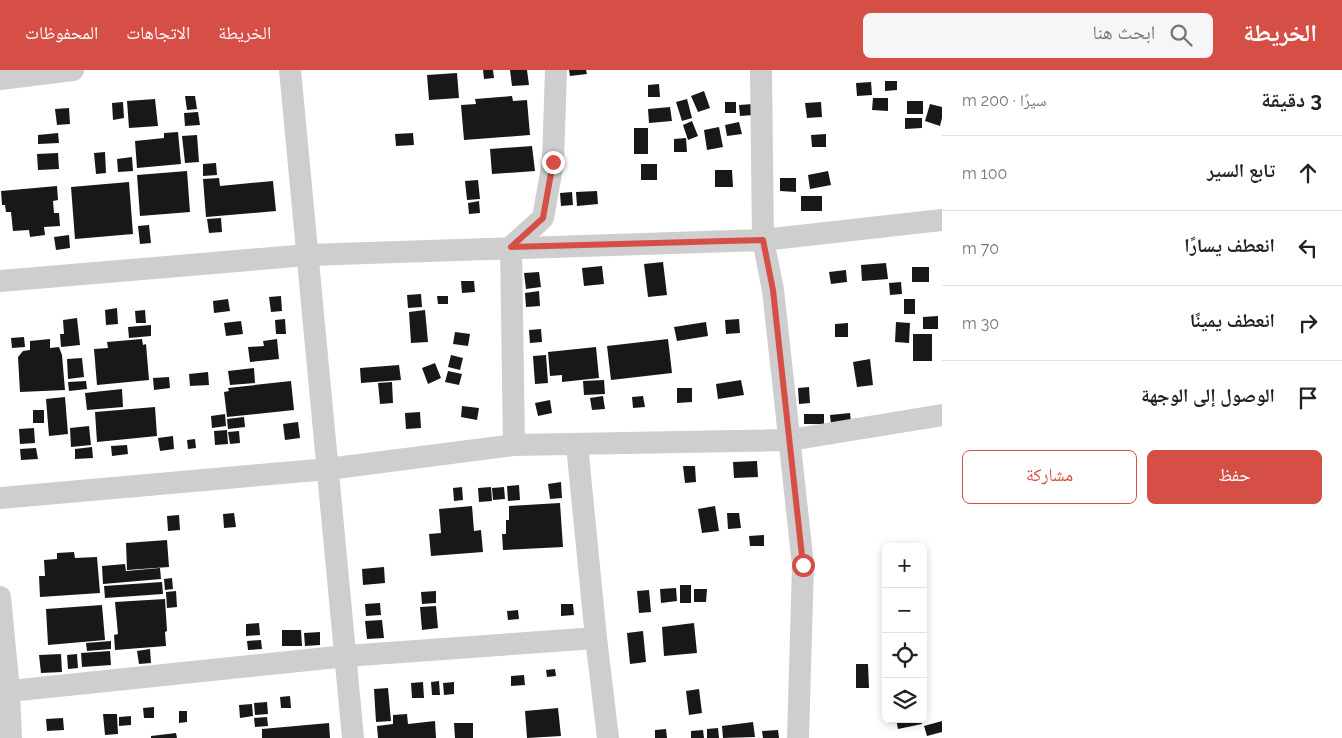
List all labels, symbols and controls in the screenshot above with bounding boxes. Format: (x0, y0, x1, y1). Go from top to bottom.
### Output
search box (863, 13, 1213, 58)
text: الخريطة (1243, 18, 1317, 47)
text: ابحث هنا (1093, 21, 1155, 43)
icon: search (1167, 21, 1195, 49)
text: المحفوظات (25, 22, 98, 43)
text: الاتجاهات (126, 22, 190, 43)
text: الخريطة (218, 22, 271, 43)
text: 3 دقيقة (1261, 87, 1322, 112)
text: سيرًا · 200 m (962, 91, 1046, 110)
route end (542, 151, 565, 174)
text: تابع السير (1207, 159, 1275, 181)
icon: ahead (1294, 159, 1322, 187)
text: 100 m (962, 164, 1007, 183)
text: انعطف يسارًا (1184, 234, 1275, 256)
icon: left (1294, 234, 1322, 262)
text: 70 m (962, 239, 999, 258)
text: انعطف يمينًا (1190, 309, 1275, 331)
icon: right (1294, 309, 1322, 337)
text: 30 m (962, 314, 999, 333)
text: الوصول إلى الوجهة (1141, 384, 1275, 406)
icon: arrive (1294, 384, 1322, 412)
button: مشاركة (962, 450, 1137, 504)
button: حفظ (1147, 450, 1322, 504)
map controls (882, 543, 927, 723)
button: + (882, 543, 927, 588)
route start (792, 554, 815, 577)
button: − (882, 588, 927, 633)
button: locate (882, 633, 927, 678)
button: layers (882, 678, 927, 723)

